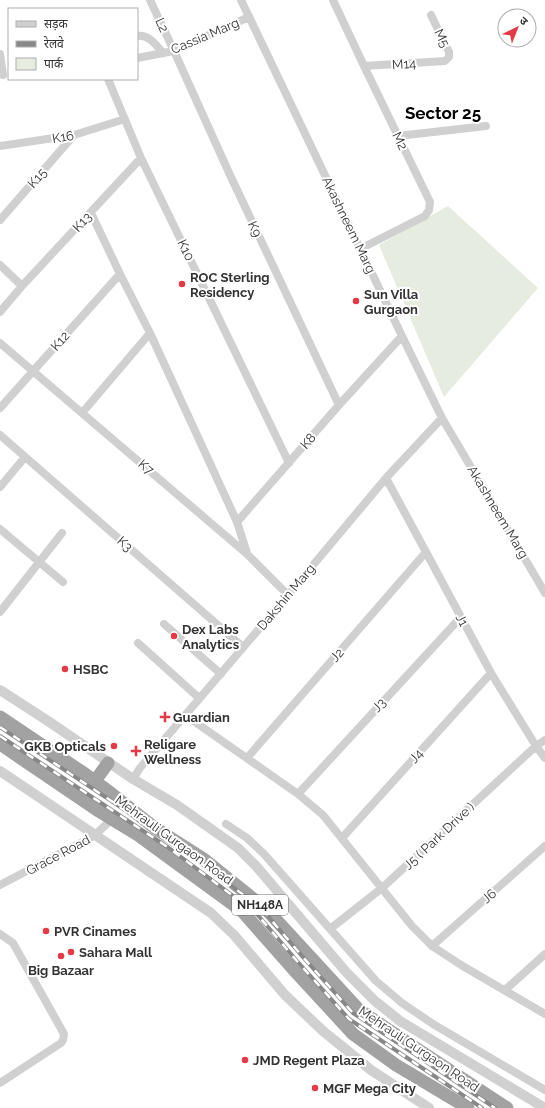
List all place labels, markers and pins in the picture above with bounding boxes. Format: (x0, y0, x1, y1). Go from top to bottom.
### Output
place label: ROC Sterling Residency (190, 270, 270, 300)
marker: ROC Sterling Residency (177, 279, 187, 289)
place label: Sun Villa Gurgaon (364, 287, 419, 317)
marker: Sun Villa Gurgaon (351, 296, 361, 306)
place label: Dex Labs Analytics (182, 622, 240, 652)
marker: Dex Labs Analytics (169, 631, 179, 641)
place label: HSBC (73, 662, 108, 677)
marker: HSBC (60, 664, 70, 674)
place label: Guardian (173, 710, 230, 725)
marker: Guardian (160, 712, 170, 722)
place label: Religare Wellness (144, 737, 202, 767)
place label: GKB Opticals (24, 739, 107, 754)
marker: GKB Opticals (109, 741, 119, 751)
marker: Religare Wellness (131, 746, 141, 756)
place label: PVR Cinames (54, 924, 137, 939)
marker: PVR Cinames (41, 926, 51, 936)
place label: Sahara Mall (79, 945, 153, 960)
marker: Sahara Mall (66, 947, 76, 957)
marker: Big Bazaar (56, 951, 66, 961)
place label: Big Bazaar (28, 963, 94, 978)
place label: JMD Regent Plaza (253, 1053, 365, 1068)
marker: JMD Regent Plaza (240, 1055, 250, 1065)
place label: MGF Mega City (323, 1081, 416, 1096)
marker: MGF Mega City (310, 1083, 320, 1093)

